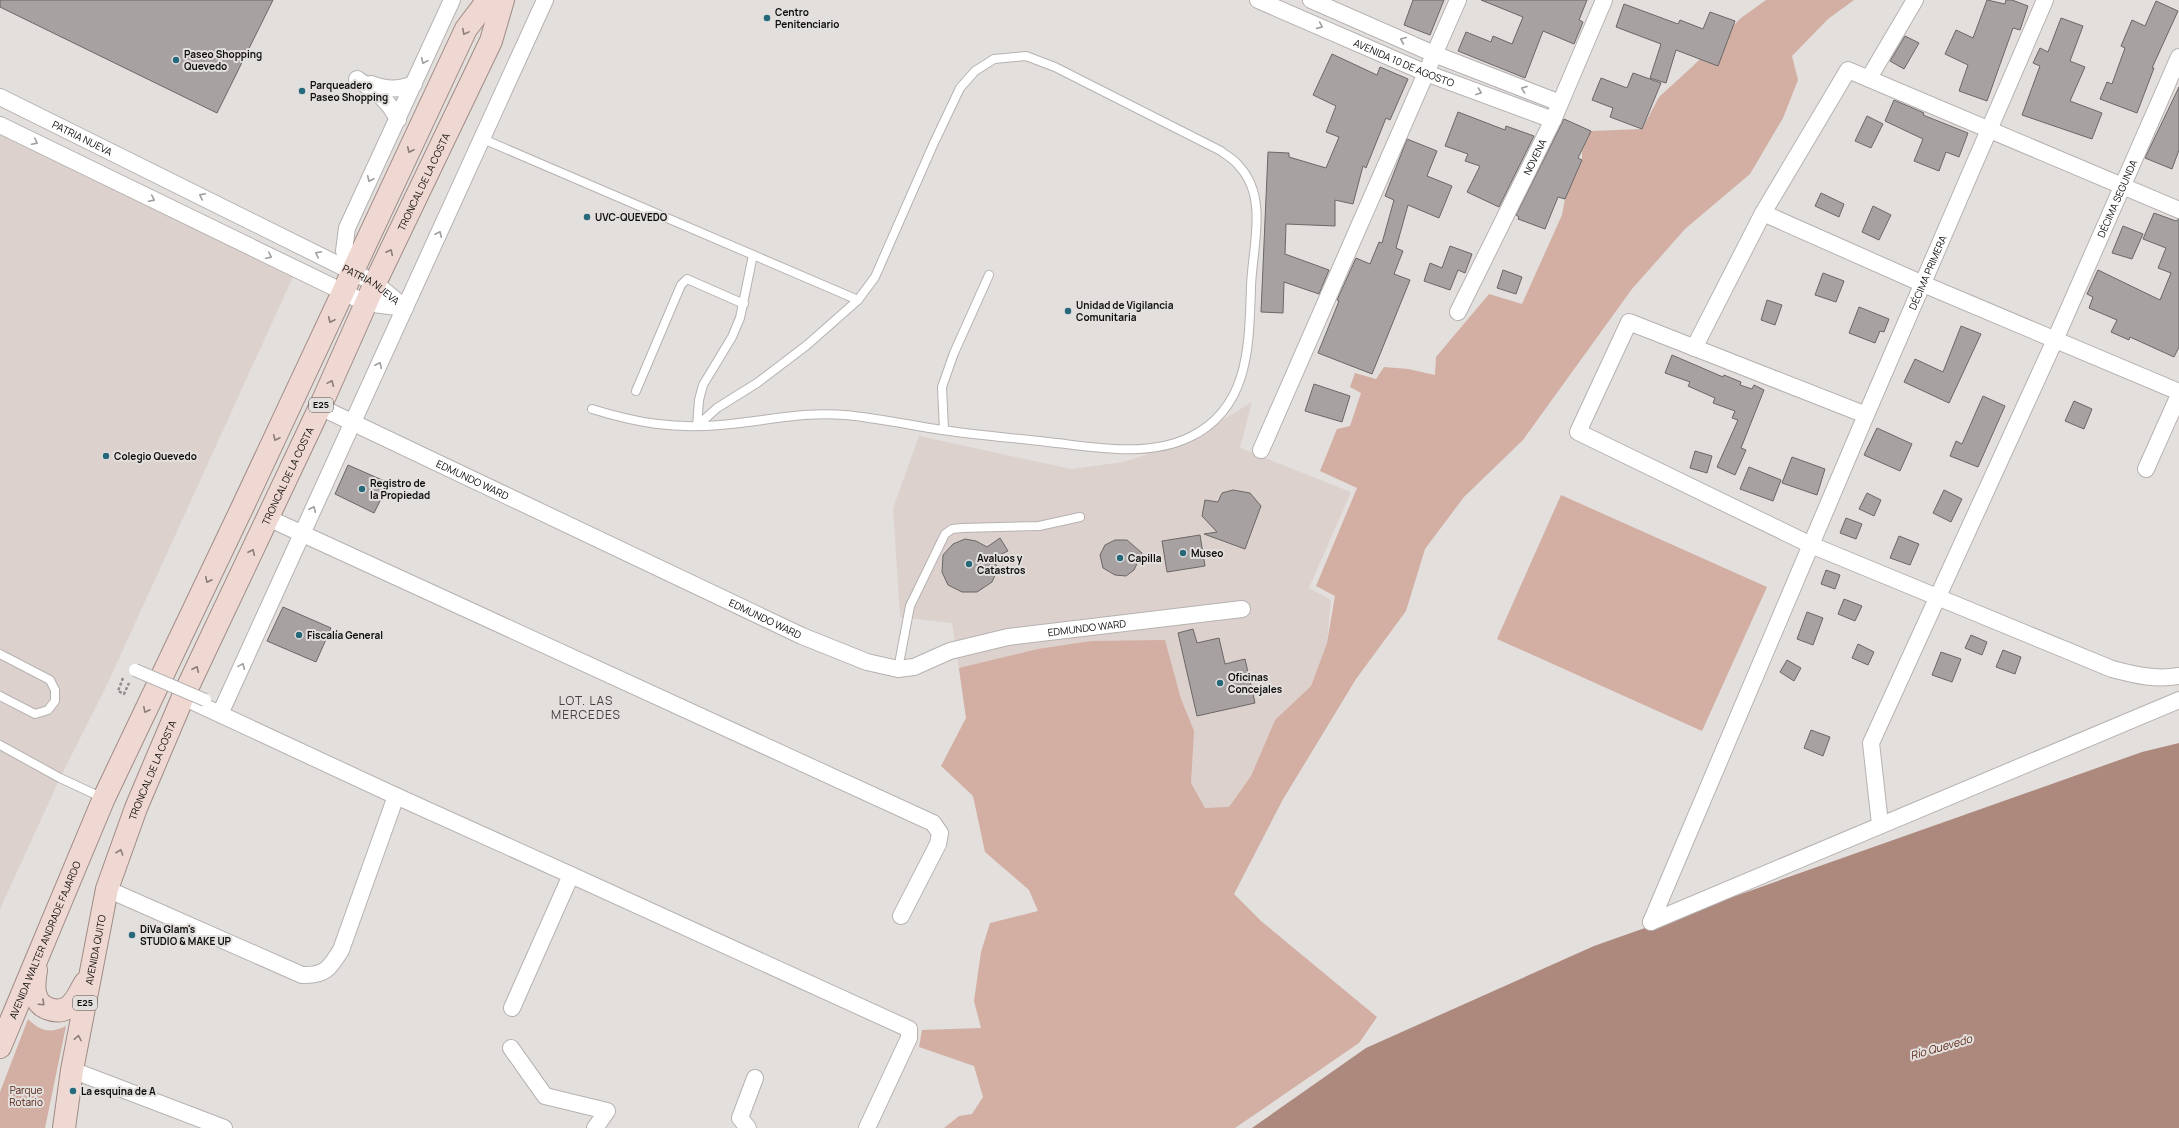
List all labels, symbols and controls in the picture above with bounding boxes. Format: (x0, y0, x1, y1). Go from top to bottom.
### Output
place label: Centro Penitenciario (775, 5, 839, 31)
marker: Centro Penitenciario (762, 13, 772, 23)
one-way arrow (1316, 21, 1323, 29)
one-way arrow (463, 28, 470, 35)
street label: AVENIDA 10 DE AGOSTO (1352, 35, 1456, 90)
one-way arrow (1400, 37, 1408, 45)
place label: Paseo Shopping Quevedo (184, 47, 262, 73)
marker: Paseo Shopping Quevedo (171, 55, 181, 65)
one-way arrow (421, 57, 429, 64)
place label: Parqueadero Paseo Shopping (310, 78, 388, 104)
one-way arrow (1521, 85, 1528, 93)
marker: Parqueadero Paseo Shopping (297, 86, 307, 96)
one-way arrow (1475, 88, 1482, 96)
street label: PATRIA NUEVA (50, 117, 115, 159)
street label: TRONCAL DE LA COSTA (394, 130, 453, 233)
street label: NOVENA (1520, 136, 1550, 177)
one-way arrow (31, 137, 38, 145)
one-way arrow (407, 145, 415, 153)
street label: DÉCIMA SEGUNDA (2094, 157, 2140, 240)
one-way arrow (367, 175, 375, 183)
one-way arrow (198, 193, 206, 201)
one-way arrow (148, 194, 155, 202)
place label: UVC-QUEVEDO (595, 210, 668, 224)
marker: UVC-QUEVEDO (582, 212, 592, 222)
one-way arrow (434, 231, 442, 239)
street label: DÉCIMA PRIMERA (1905, 232, 1950, 312)
one-way arrow (385, 249, 393, 256)
one-way arrow (264, 251, 272, 259)
one-way arrow (315, 251, 322, 258)
street label: PATRIA NUEVA (340, 261, 403, 308)
place label: Unidad de Vigilancia Comunitaria (1076, 298, 1174, 324)
marker: Unidad de Vigilancia Comunitaria (1063, 306, 1073, 316)
one-way arrow (328, 316, 336, 323)
one-way arrow (374, 362, 382, 370)
one-way arrow (326, 380, 334, 388)
road number: E25 (309, 398, 333, 412)
street label: TRONCAL DE LA COSTA (258, 424, 317, 527)
one-way arrow (273, 433, 281, 441)
place label: Colegio Quevedo (114, 449, 197, 463)
marker: Colegio Quevedo (101, 451, 111, 461)
street label: EDMUNDO WARD (434, 456, 511, 503)
place label: Registro de la Propiedad (370, 476, 430, 502)
marker: Registro de la Propiedad (357, 484, 367, 494)
one-way arrow (308, 506, 316, 513)
place label: Museo (1191, 546, 1223, 560)
one-way arrow (247, 548, 255, 556)
marker: Museo (1178, 548, 1188, 558)
place label: Avaluos y Catastros (977, 551, 1026, 577)
place label: Capilla (1128, 551, 1162, 565)
marker: Capilla (1115, 553, 1125, 563)
marker: Avaluos y Catastros (964, 559, 974, 569)
one-way arrow (205, 576, 213, 584)
street label: EDMUNDO WARD (727, 595, 804, 642)
street label: EDMUNDO WARD (1047, 616, 1127, 639)
place label: Fiscalía General (307, 628, 383, 642)
marker: Fiscalía General (294, 630, 304, 640)
one-way arrow (237, 662, 245, 670)
one-way arrow (191, 666, 199, 674)
place label: Oficinas Concejales (1228, 670, 1283, 696)
marker: Oficinas Concejales (1215, 678, 1225, 688)
district label: LOT. LAS MERCEDES (551, 692, 621, 723)
one-way arrow (143, 706, 151, 713)
street label: TRONCAL DE LA COSTA (125, 718, 180, 822)
one-way arrow (115, 849, 124, 856)
street label: AVENIDA WALTER ANDRADE FAJARDO (6, 859, 84, 1021)
street label: AVENIDA QUITO (82, 913, 109, 986)
place label: DiVa Glam's STUDIO & MAKE UP (140, 922, 232, 948)
marker: DiVa Glam's STUDIO & MAKE UP (127, 930, 137, 940)
road number: E25 (73, 996, 97, 1010)
one-way arrow (37, 999, 45, 1006)
water label: Río Quevedo (1908, 1030, 1975, 1063)
one-way arrow (74, 1035, 82, 1041)
park label: Parque Rotario (9, 1083, 43, 1109)
place label: La esquina de A (81, 1084, 156, 1098)
marker: La esquina de A (68, 1086, 78, 1096)

